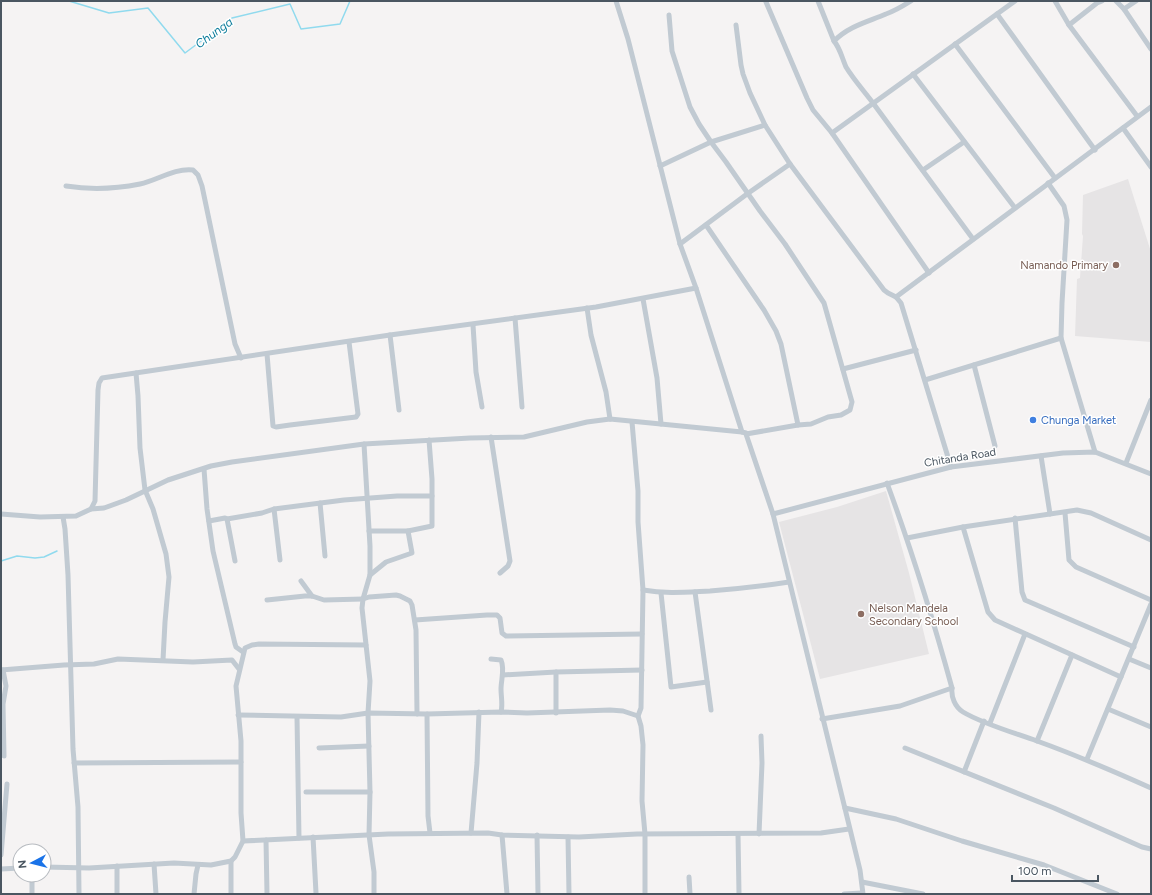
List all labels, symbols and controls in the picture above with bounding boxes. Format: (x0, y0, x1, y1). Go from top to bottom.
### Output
water label: Chunga (193, 15, 235, 51)
place label: Namando Primary (1020, 259, 1108, 272)
marker: Namando Primary (1111, 260, 1121, 270)
place label: Chunga Market (1041, 414, 1116, 427)
marker: Chunga Market (1028, 415, 1038, 425)
street label: Chitanda Road (923, 445, 997, 470)
place label: Nelson Mandela Secondary School (869, 602, 959, 628)
marker: Nelson Mandela Secondary School (856, 609, 866, 619)
north arrow (12, 843, 52, 883)
scale bar (1012, 857, 1098, 883)
text: N (16, 859, 30, 869)
text: 100 m (1018, 864, 1052, 878)

